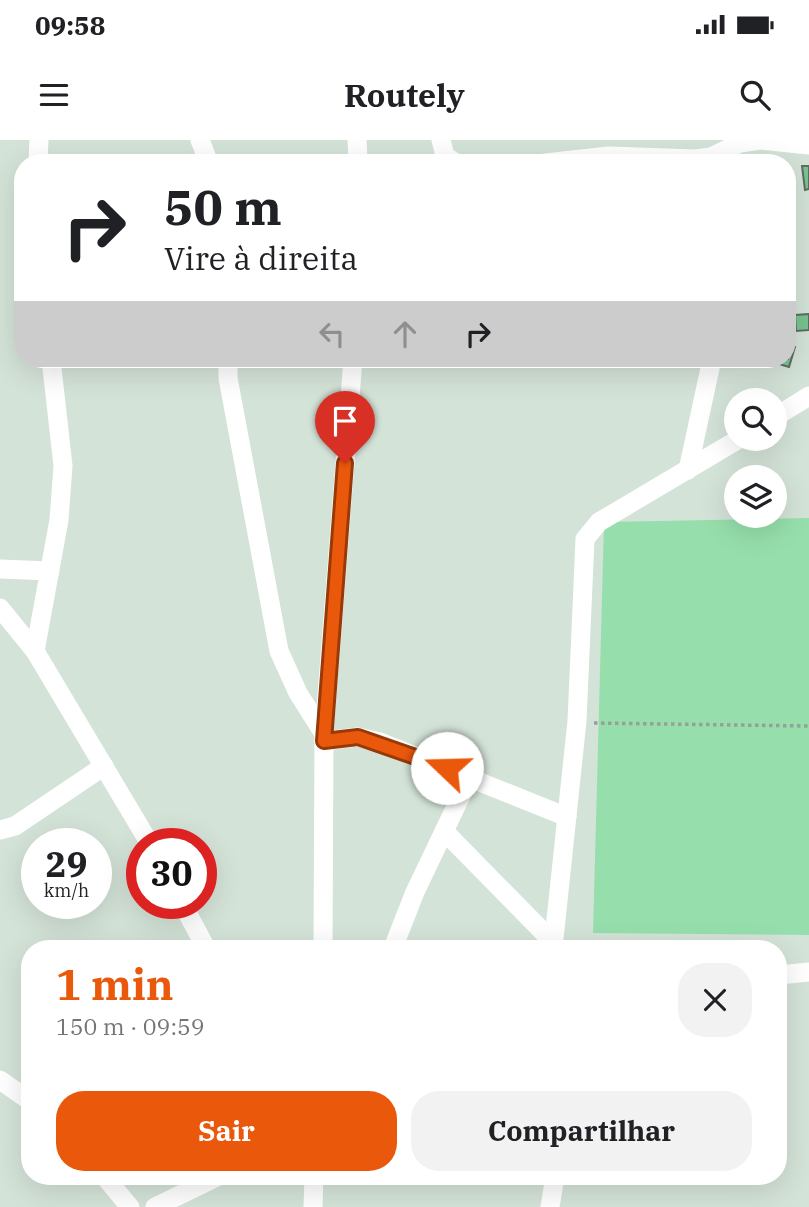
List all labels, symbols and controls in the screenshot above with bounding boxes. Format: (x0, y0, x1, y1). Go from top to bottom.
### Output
text: 09:58 (35, 8, 105, 42)
text: Routely (344, 74, 465, 116)
icon: menu (35, 76, 73, 114)
icon: search (736, 76, 774, 114)
text: 50 m (164, 175, 282, 238)
icon: right (49, 182, 140, 273)
text: Vire à direita (164, 237, 358, 279)
icon: left (313, 315, 351, 353)
icon: ahead (386, 315, 424, 353)
icon: right (459, 315, 497, 353)
map controls (724, 388, 787, 528)
button: search (724, 388, 787, 451)
pin (315, 391, 375, 463)
icon: arrive (326, 402, 364, 440)
button: layers (724, 465, 787, 528)
position arrow (410, 731, 484, 805)
speed limit sign: 30 (126, 828, 217, 919)
text: 29 (45, 841, 88, 887)
text: km/h (44, 879, 89, 902)
text: 1 min (56, 957, 174, 1012)
button: close (678, 963, 752, 1037)
text: 150 m · 09:59 (56, 1011, 205, 1041)
button: Sair (56, 1091, 397, 1171)
button: Compartilhar (411, 1091, 752, 1171)

